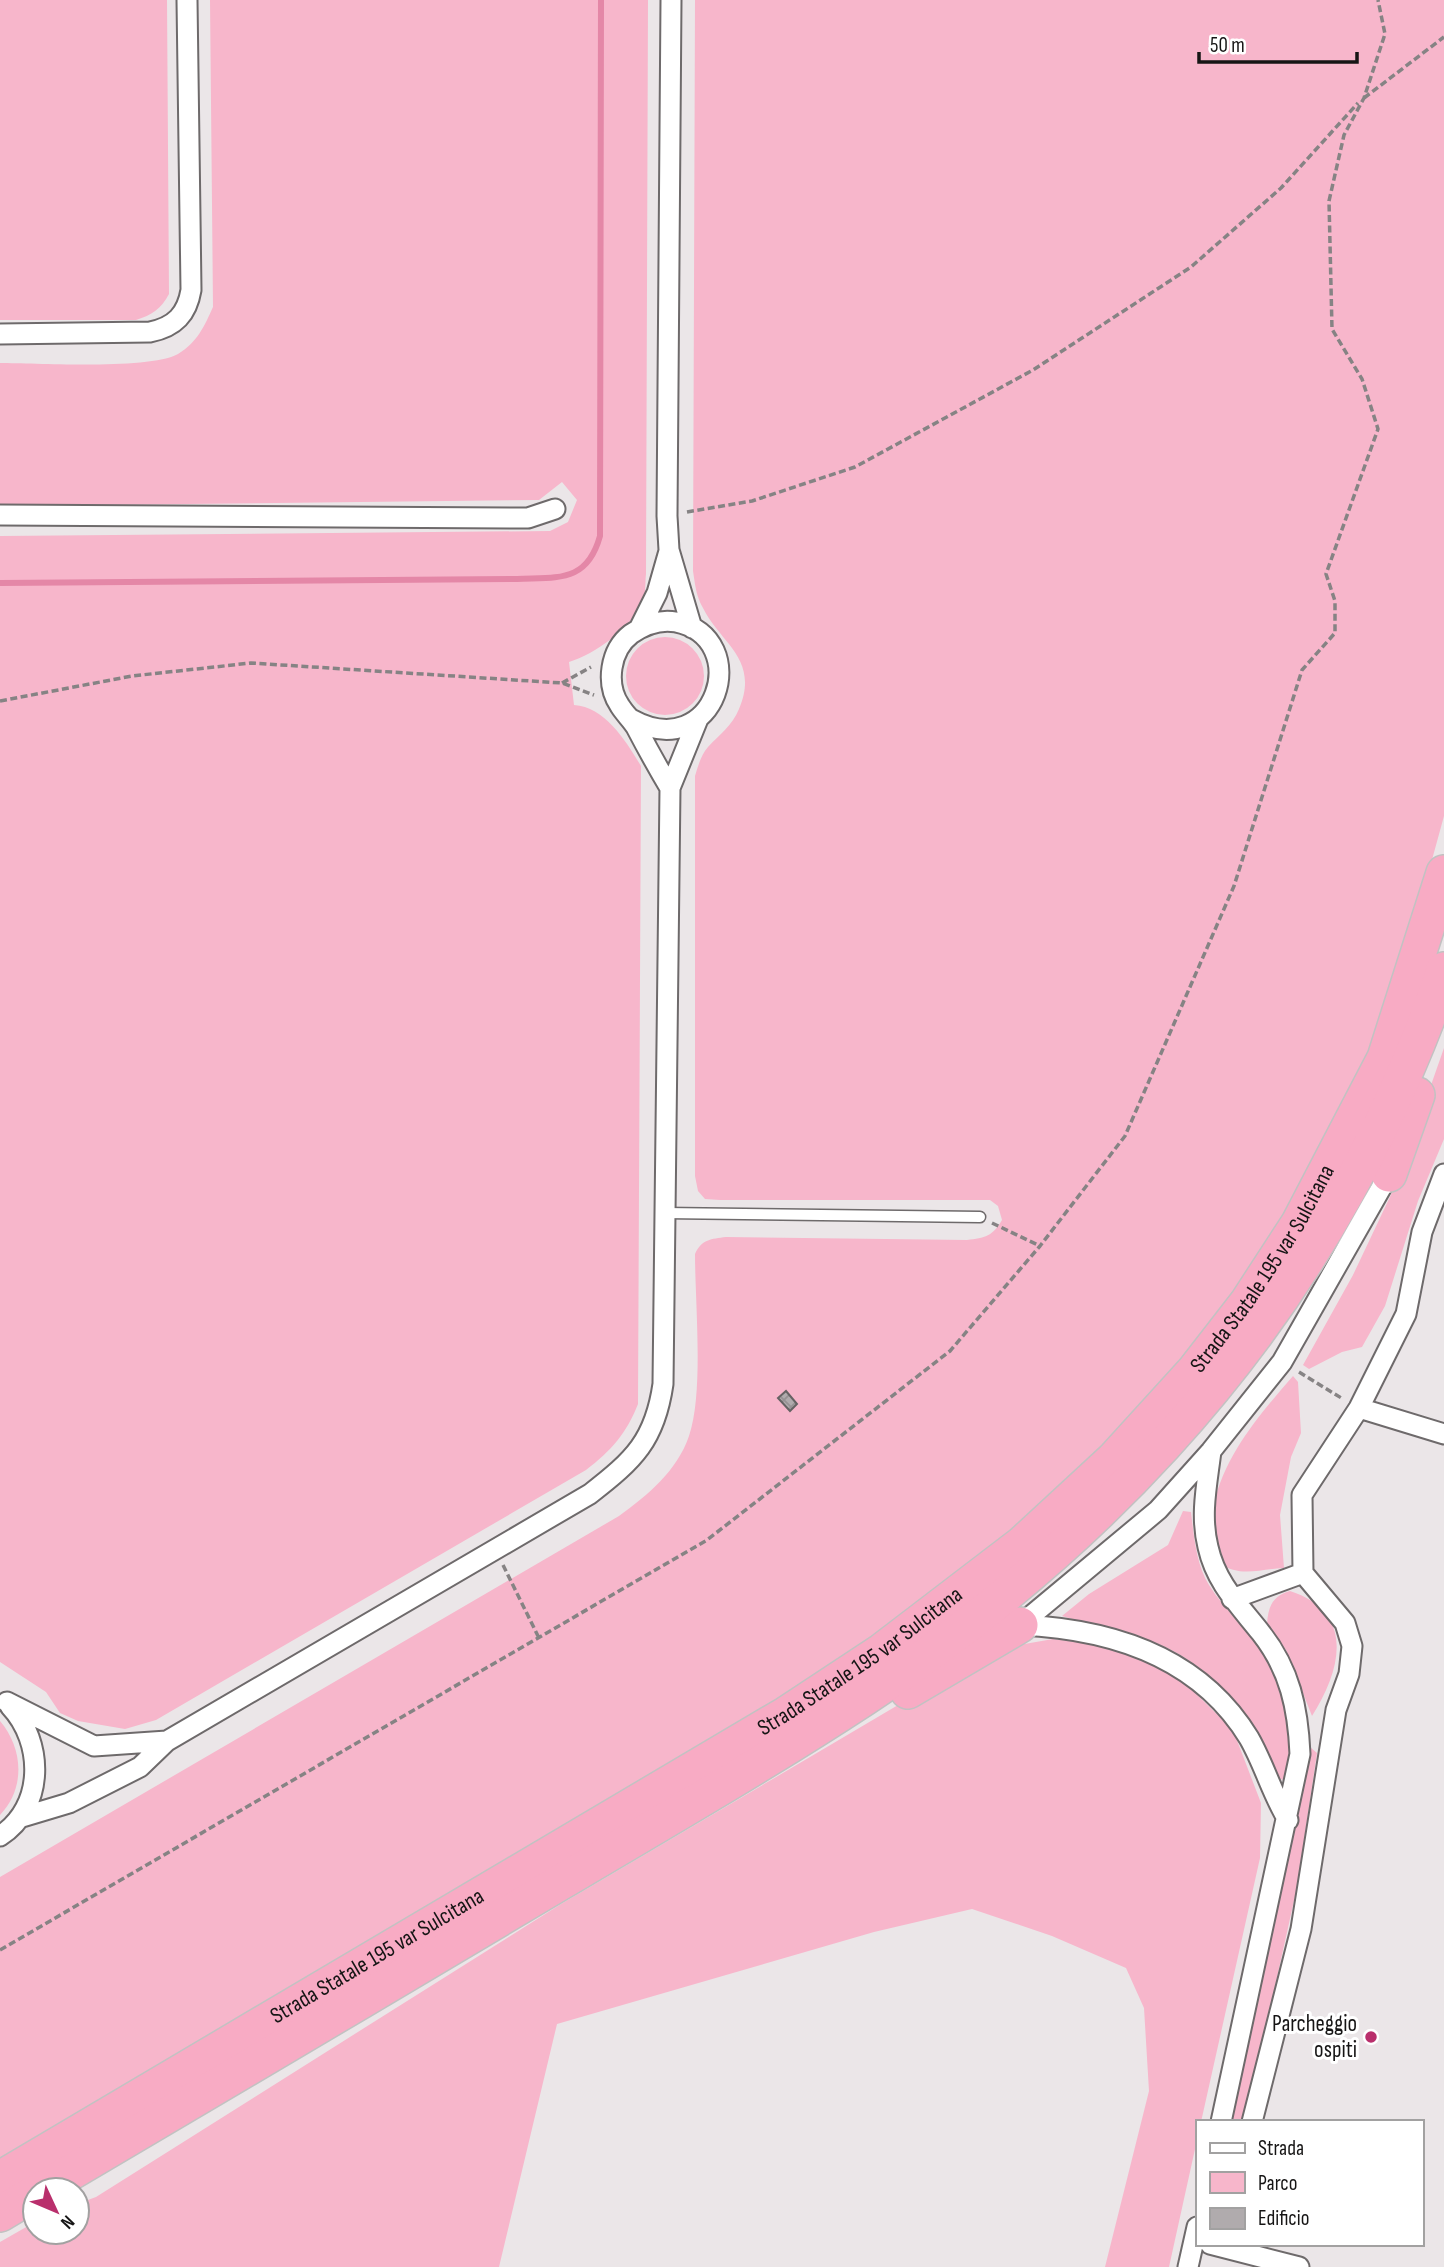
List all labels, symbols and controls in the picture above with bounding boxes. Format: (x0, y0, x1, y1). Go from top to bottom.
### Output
scale bar (1199, 21, 1356, 65)
text: 50 m (1210, 33, 1245, 58)
street label: Strada Statale 195 var Sulcitana (1184, 1160, 1341, 1378)
street label: Strada Statale 195 var Sulcitana (752, 1581, 968, 1742)
street label: Strada Statale 195 var Sulcitana (265, 1882, 489, 2030)
place label: Parcheggio ospiti (1272, 2010, 1357, 2064)
marker: Parcheggio ospiti (1363, 2029, 1379, 2045)
legend (1196, 2120, 1423, 2246)
text: Strada (1258, 2136, 1304, 2161)
text: Parco (1258, 2171, 1297, 2196)
north arrow (21, 2176, 91, 2246)
text: Edificio (1258, 2206, 1309, 2231)
text: N (55, 2210, 79, 2233)

